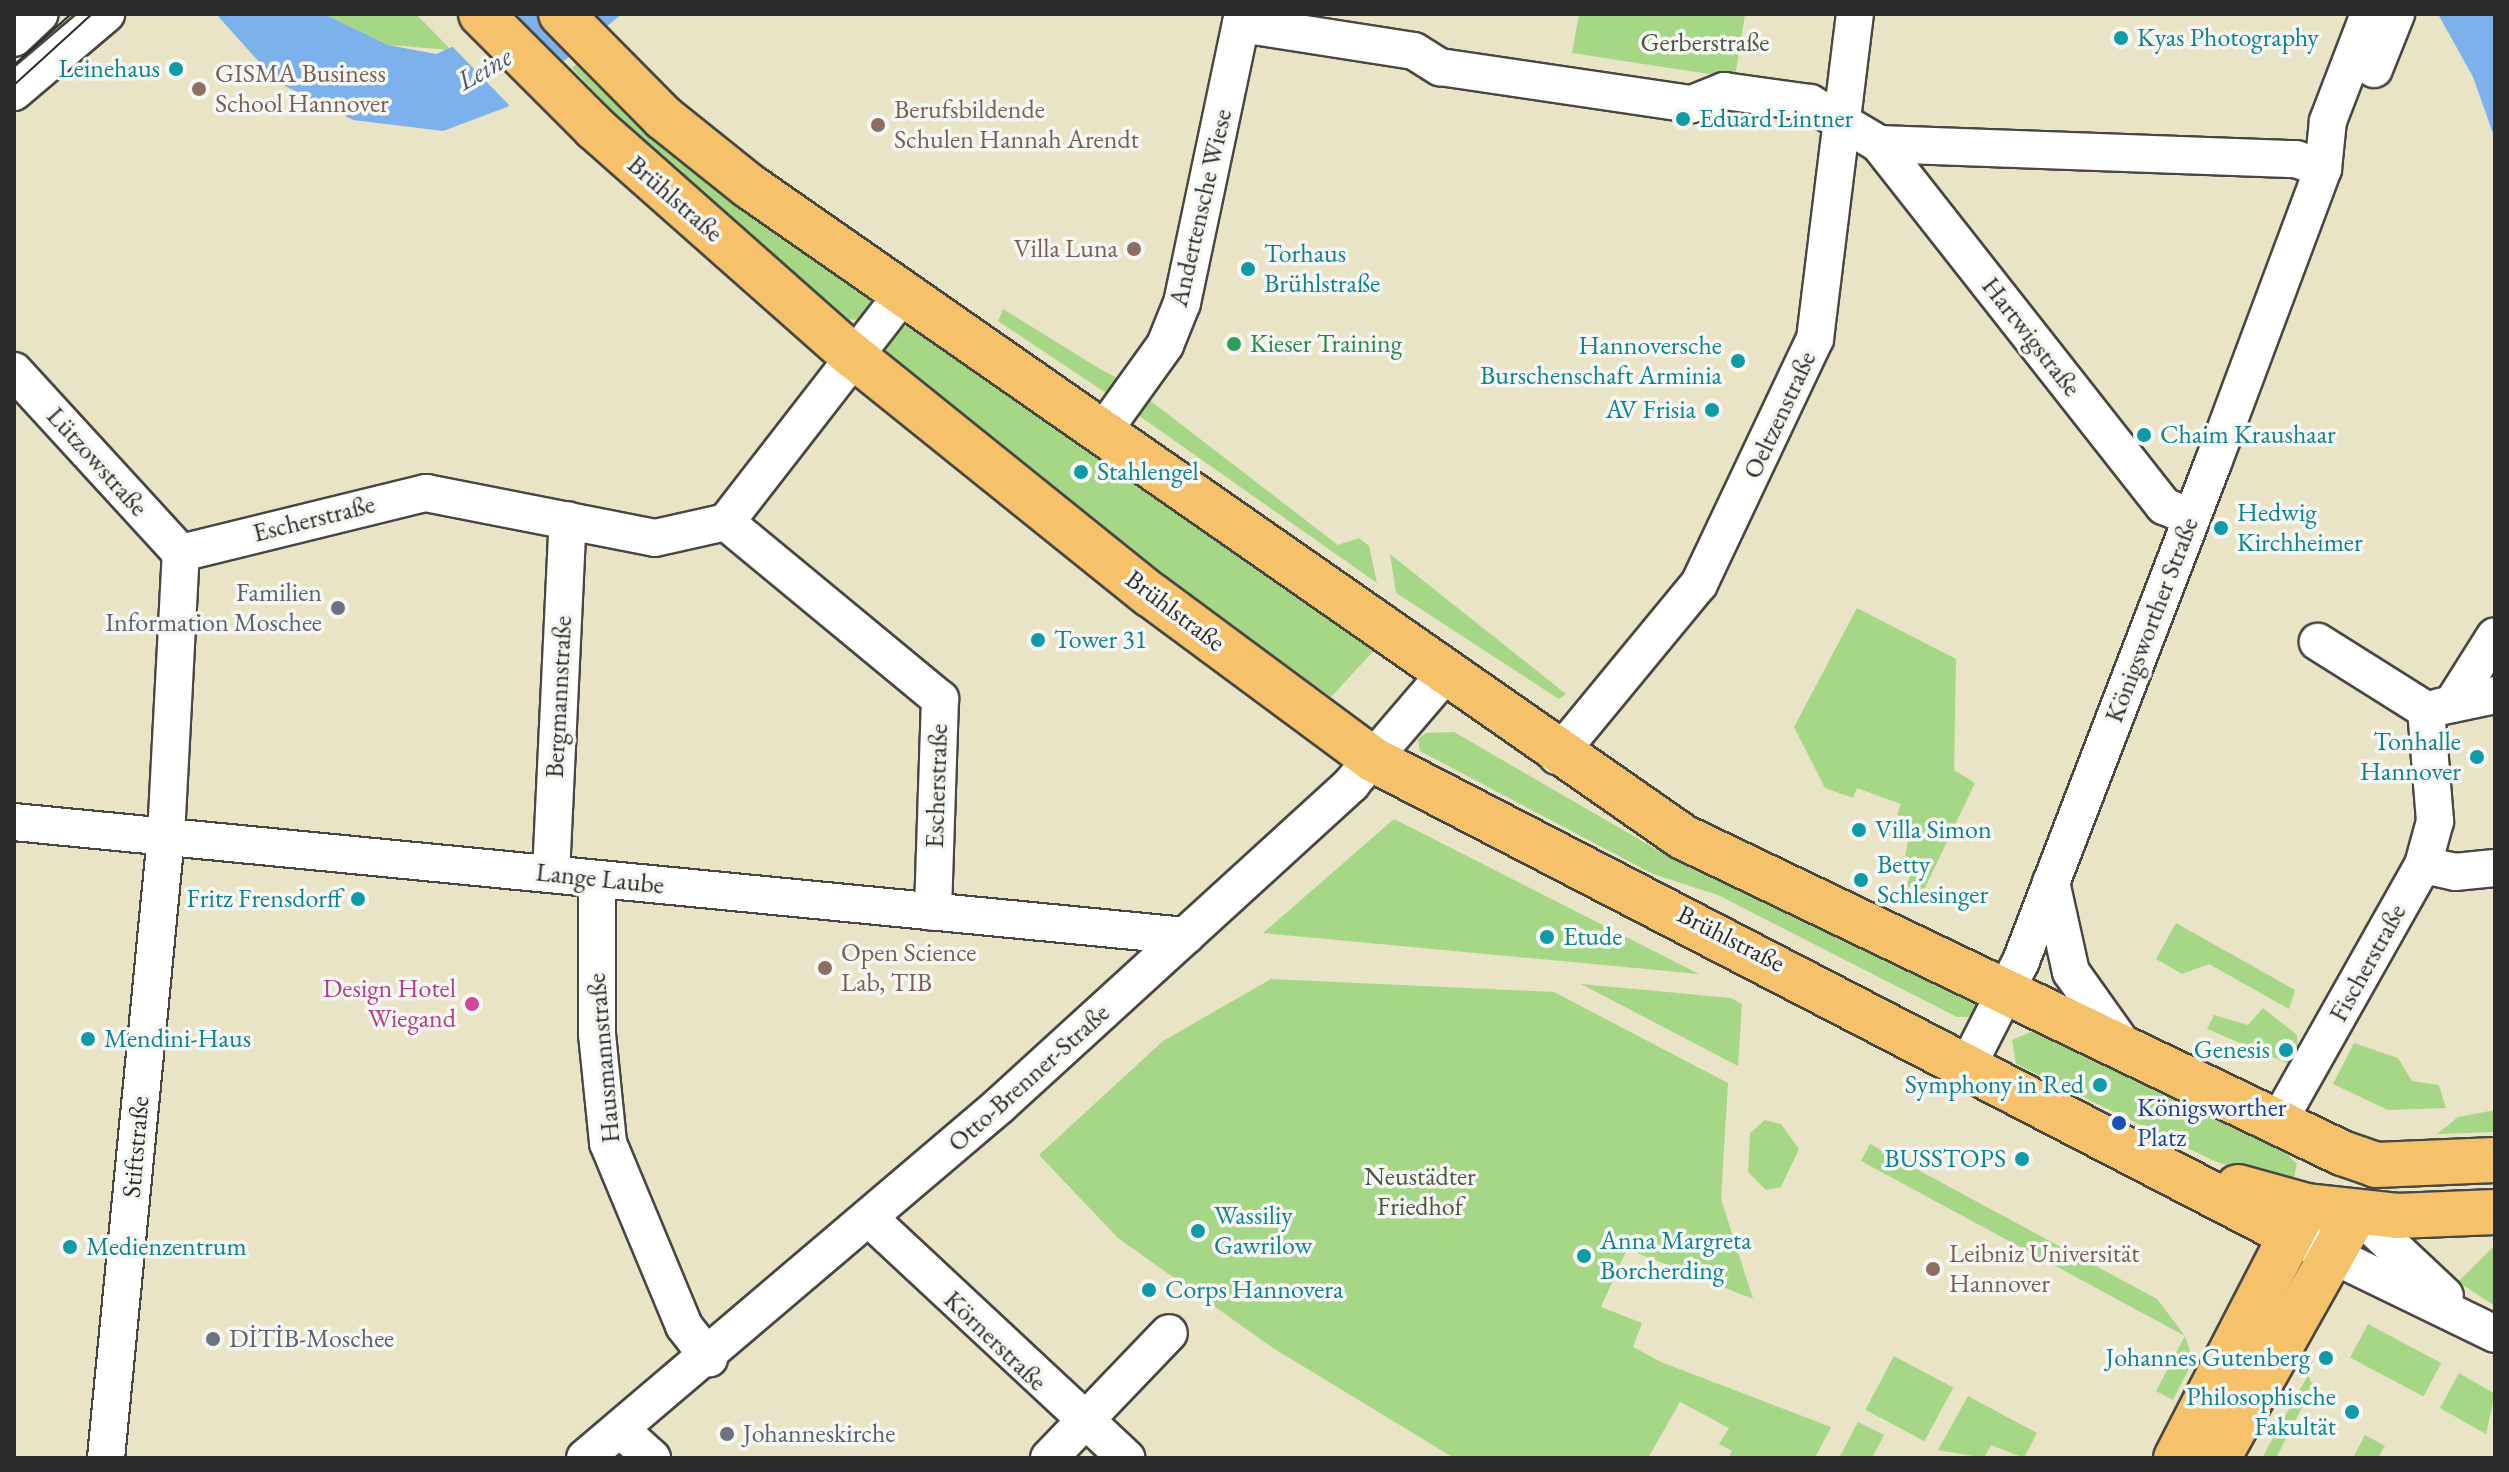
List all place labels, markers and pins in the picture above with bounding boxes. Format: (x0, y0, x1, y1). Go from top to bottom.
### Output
place label: Kyas Photography (2137, 22, 2319, 54)
marker: Kyas Photography (2112, 29, 2130, 47)
place label: Leinehaus (59, 53, 160, 85)
place label: GISMA Business School Hannover (215, 58, 389, 120)
marker: Leinehaus (167, 60, 185, 78)
marker: GISMA Business School Hannover (190, 80, 208, 98)
place label: Berufsbildende Schulen Hannah Arendt (894, 94, 1139, 156)
place label: Eduard Lintner (1699, 103, 1853, 135)
marker: Eduard Lintner (1674, 110, 1692, 128)
marker: Berufsbildende Schulen Hannah Arendt (869, 116, 887, 134)
place label: Villa Luna (1014, 233, 1118, 265)
place label: Torhaus Brühlstraße (1264, 238, 1380, 300)
marker: Villa Luna (1125, 240, 1143, 258)
marker: Torhaus Brühlstraße (1239, 260, 1257, 278)
place label: Kieser Training (1250, 328, 1402, 360)
place label: Hannoversche Burschenschaft Arminia (1480, 330, 1722, 392)
marker: Kieser Training (1225, 335, 1243, 353)
marker: Hannoversche Burschenschaft Arminia (1729, 352, 1747, 370)
place label: AV Frisia (1605, 394, 1696, 426)
marker: AV Frisia (1703, 401, 1721, 419)
place label: Chaim Kraushaar (2160, 419, 2336, 451)
marker: Chaim Kraushaar (2135, 426, 2153, 444)
place label: Stahlengel (1097, 456, 1199, 488)
marker: Stahlengel (1072, 463, 1090, 481)
place label: Hedwig Kirchheimer (2237, 497, 2363, 558)
marker: Hedwig Kirchheimer (2212, 519, 2230, 537)
place label: Familien Information Moschee (105, 577, 322, 638)
marker: Familien Information Moschee (329, 599, 347, 617)
place label: Tower 31 (1054, 624, 1147, 656)
marker: Tower 31 (1029, 631, 1047, 649)
place label: Tonhalle Hannover (2360, 726, 2461, 788)
marker: Tonhalle Hannover (2468, 748, 2486, 766)
place label: Villa Simon (1875, 814, 1992, 846)
marker: Villa Simon (1850, 821, 1868, 839)
place label: Betty Schlesinger (1877, 849, 1988, 910)
marker: Betty Schlesinger (1852, 871, 1870, 889)
place label: Fritz Frensdorff (187, 883, 342, 915)
marker: Fritz Frensdorff (349, 890, 367, 908)
place label: Etude (1563, 921, 1622, 953)
marker: Etude (1538, 928, 1556, 946)
place label: Open Science Lab, TIB (841, 937, 977, 998)
marker: Open Science Lab, TIB (816, 959, 834, 977)
place label: Design Hotel Wiegand (323, 973, 456, 1034)
marker: Design Hotel Wiegand (463, 995, 481, 1013)
place label: Mendini-Haus (104, 1023, 251, 1055)
marker: Mendini-Haus (79, 1030, 97, 1048)
place label: Genesis (2194, 1034, 2270, 1066)
marker: Genesis (2277, 1041, 2295, 1059)
place label: Symphony in Red (1905, 1069, 2084, 1101)
marker: Symphony in Red (2091, 1076, 2109, 1094)
place label: Königsworther Platz (2137, 1092, 2286, 1154)
marker: Königsworther Platz (2108, 1112, 2130, 1134)
place label: BUSSTOPS (1884, 1143, 2006, 1175)
marker: BUSSTOPS (2013, 1150, 2031, 1168)
place label: Wassiliy Gawrilow (1214, 1200, 1312, 1262)
marker: Wassiliy Gawrilow (1189, 1222, 1207, 1240)
place label: Anna Margreta Borcherding (1600, 1225, 1752, 1286)
place label: Medienzentrum (86, 1231, 247, 1263)
marker: Medienzentrum (61, 1238, 79, 1256)
place label: Leibniz Universität Hannover (1949, 1238, 2140, 1300)
marker: Anna Margreta Borcherding (1575, 1247, 1593, 1265)
marker: Leibniz Universität Hannover (1924, 1260, 1942, 1278)
place label: Corps Hannovera (1165, 1274, 1343, 1306)
marker: Corps Hannovera (1140, 1281, 1158, 1299)
place label: DİTİB-Moschee (229, 1323, 394, 1355)
marker: DİTİB-Moschee (204, 1330, 222, 1348)
place label: Johannes Gutenberg (2106, 1342, 2310, 1374)
marker: Johannes Gutenberg (2317, 1349, 2335, 1367)
place label: Philosophische Fakultät (2186, 1381, 2336, 1442)
marker: Philosophische Fakultät (2343, 1403, 2361, 1421)
place label: Johanneskirche (743, 1418, 895, 1450)
marker: Johanneskirche (718, 1425, 736, 1443)

